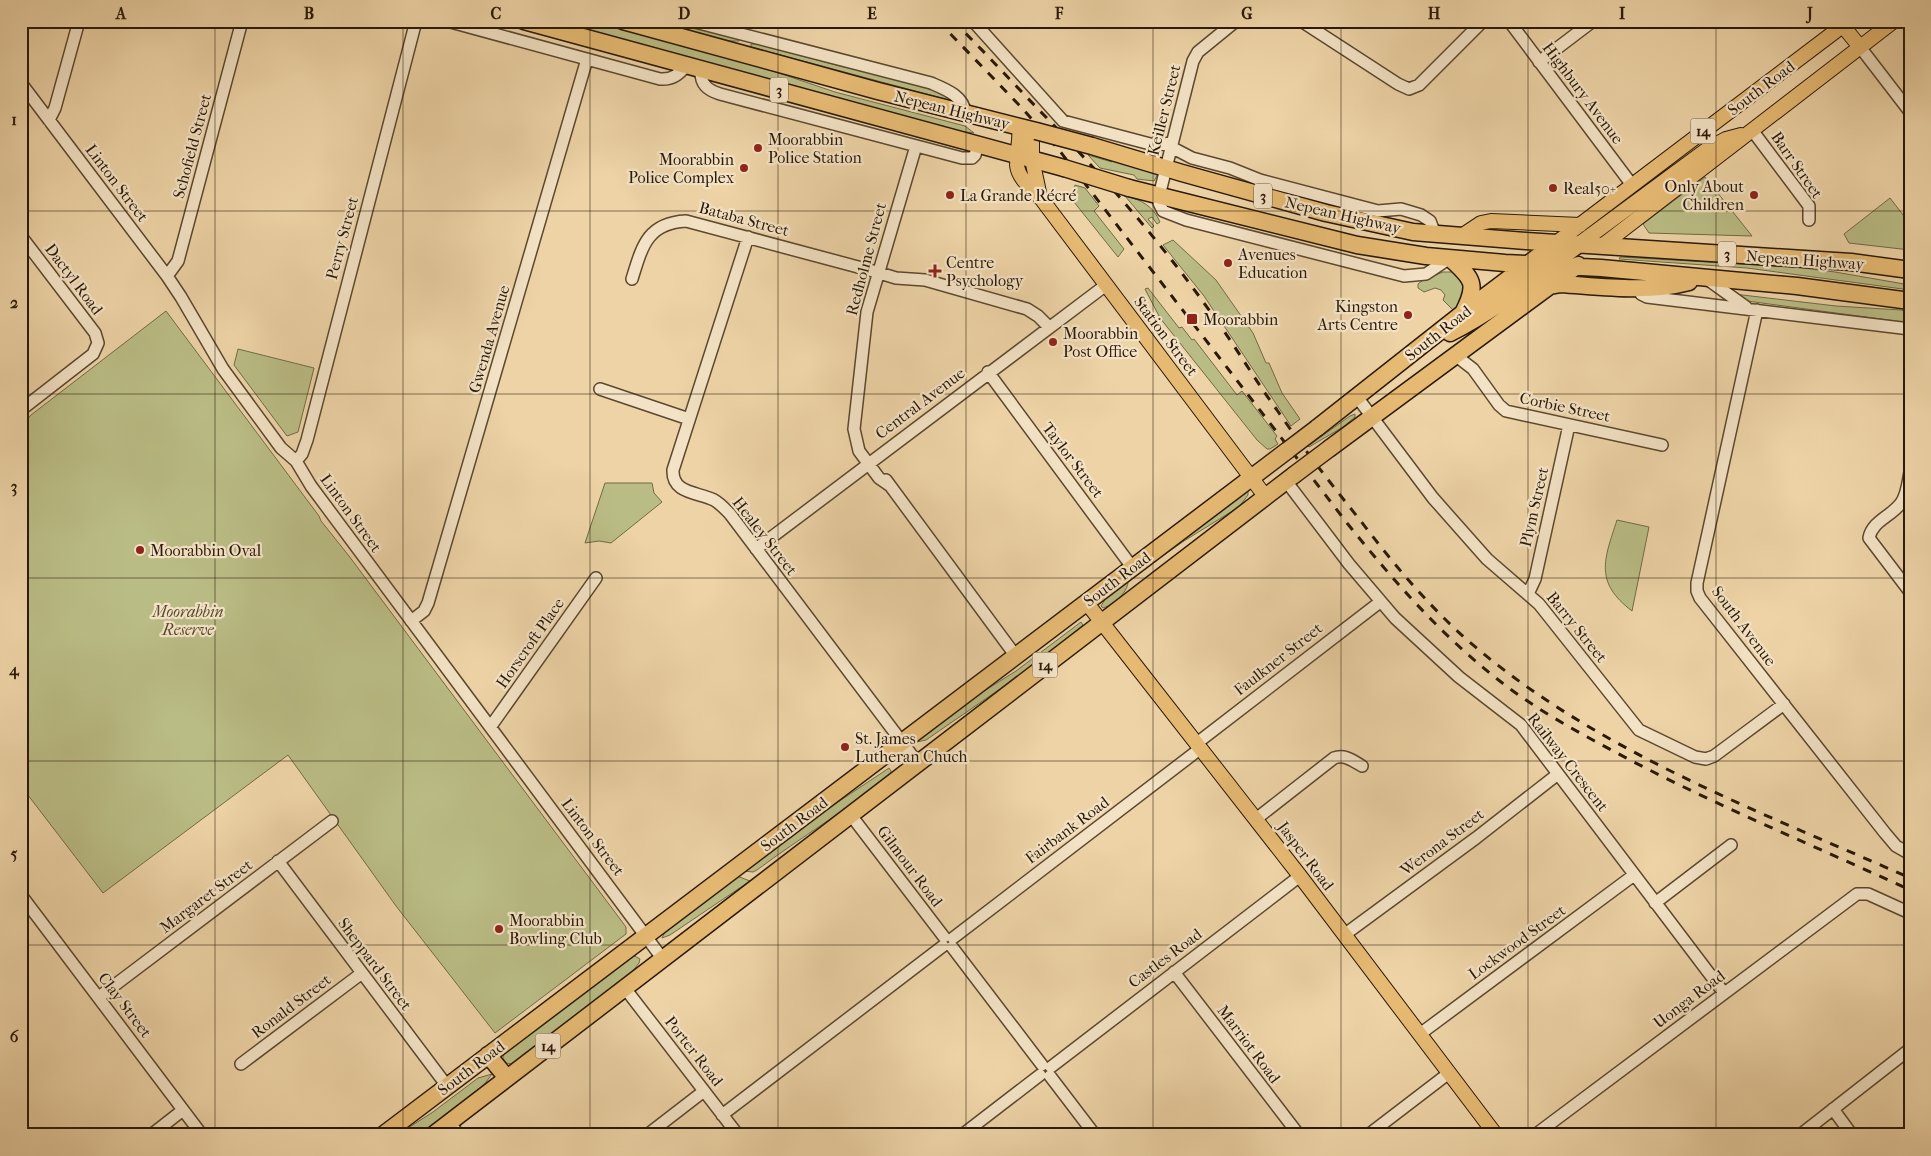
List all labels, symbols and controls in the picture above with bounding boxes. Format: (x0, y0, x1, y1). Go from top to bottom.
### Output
text: A (115, 4, 127, 23)
text: B (304, 4, 314, 23)
text: C (491, 4, 502, 23)
text: D (678, 4, 690, 23)
text: E (867, 4, 877, 23)
text: F (1054, 4, 1064, 23)
text: G (1241, 4, 1253, 23)
text: H (1428, 4, 1441, 23)
text: I (1619, 4, 1626, 23)
text: J (1805, 4, 1813, 24)
street label: Highbury Avenue (1539, 38, 1627, 148)
street label: South Road (1724, 56, 1798, 119)
street label: Keiller Street (1144, 62, 1185, 157)
road number: 3 (770, 78, 788, 102)
street label: Nepean Highway (892, 86, 1012, 134)
street label: Schofield Street (169, 91, 215, 200)
text: 1 (11, 110, 17, 129)
road number: 14 (1690, 118, 1716, 144)
street label: Barr Street (1767, 128, 1827, 202)
place label: Moorabbin Police Station (768, 130, 862, 167)
street label: Linton Street (82, 140, 153, 226)
marker: Moorabbin Police Station (752, 142, 764, 154)
place label: Moorabbin Police Complex (628, 150, 735, 187)
marker: Moorabbin Police Complex (738, 162, 750, 174)
place label: Only About Children (1665, 177, 1745, 214)
place label: Real50+ (1563, 179, 1616, 198)
marker: Real50+ (1547, 182, 1559, 194)
road number: 3 (1254, 184, 1272, 208)
place label: La Grande Récré (960, 186, 1076, 205)
marker: La Grande Récré (944, 189, 956, 201)
marker: Only About Children (1748, 189, 1760, 201)
street label: Nepean Highway (1283, 192, 1403, 238)
street label: Perry Street (322, 194, 362, 282)
street label: Bataba Street (697, 198, 791, 240)
street label: Redholme Street (842, 200, 890, 318)
street label: Dactyl Road (41, 240, 107, 319)
road number: 3 (1718, 242, 1736, 266)
place label: Avenues Education (1237, 245, 1308, 282)
street label: Nepean Highway (1745, 246, 1865, 274)
place label: Centre Psychology (946, 253, 1024, 290)
marker: Avenues Education (1222, 257, 1234, 269)
marker: Centre Psychology (928, 264, 942, 278)
street label: Gwenda Avenue (465, 283, 513, 395)
street label: Station Street (1130, 292, 1202, 380)
text: 2 (10, 293, 18, 312)
place label: Kingston Arts Centre (1316, 297, 1399, 334)
street label: South Road (1401, 301, 1475, 365)
marker: Kingston Arts Centre (1402, 309, 1414, 321)
place label: Moorabbin (1203, 310, 1279, 329)
marker: Moorabbin (1185, 312, 1199, 326)
place label: Moorabbin Post Office (1063, 324, 1139, 361)
marker: Moorabbin Post Office (1047, 336, 1059, 348)
street label: Central Avenue (871, 363, 969, 443)
street label: Corbie Street (1518, 388, 1612, 426)
street label: Taylor Street (1038, 418, 1108, 502)
street label: Plym Street (1516, 465, 1552, 549)
street label: Linton Street (316, 470, 386, 556)
text: 3 (11, 477, 17, 497)
street label: Healey Street (729, 493, 802, 579)
place label: Moorabbin Oval (150, 541, 262, 560)
marker: Moorabbin Oval (134, 544, 146, 556)
street label: South Road (1080, 547, 1154, 610)
street label: South Avenue (1708, 582, 1780, 670)
street label: Barry Street (1543, 588, 1611, 666)
street label: Horscroft Place (492, 594, 568, 692)
park label: Moorabbin Reserve (152, 602, 223, 639)
street label: Faulkner Street (1230, 618, 1326, 699)
road number: 14 (1032, 652, 1058, 678)
text: 4 (8, 660, 20, 680)
street label: Railway Crescent (1524, 709, 1613, 815)
place label: St. James Lutheran Chuch (855, 729, 968, 766)
marker: St. James Lutheran Chuch (839, 741, 851, 753)
street label: South Road (757, 792, 831, 855)
street label: Fairbank Road (1021, 792, 1113, 868)
street label: Linton Street (558, 794, 629, 880)
street label: Werona Street (1396, 804, 1488, 880)
street label: Jasper Road (1273, 816, 1338, 894)
street label: Gilmour Road (873, 822, 947, 911)
text: 5 (11, 844, 18, 863)
street label: Margaret Street (156, 855, 256, 937)
street label: Lockwood Street (1465, 900, 1569, 984)
place label: Moorabbin Bowling Club (509, 911, 602, 948)
street label: Sheppard Street (334, 914, 416, 1014)
marker: Moorabbin Bowling Club (493, 923, 505, 935)
street label: Castles Road (1125, 924, 1206, 992)
street label: Uonga Road (1649, 966, 1729, 1032)
street label: Clay Street (94, 969, 156, 1042)
street label: Ronald Street (247, 970, 335, 1042)
street label: Marriot Road (1213, 1001, 1285, 1087)
street label: Porter Road (661, 1012, 727, 1090)
text: 6 (10, 1027, 19, 1046)
road number: 14 (536, 1034, 560, 1058)
street label: South Road (434, 1036, 508, 1099)

